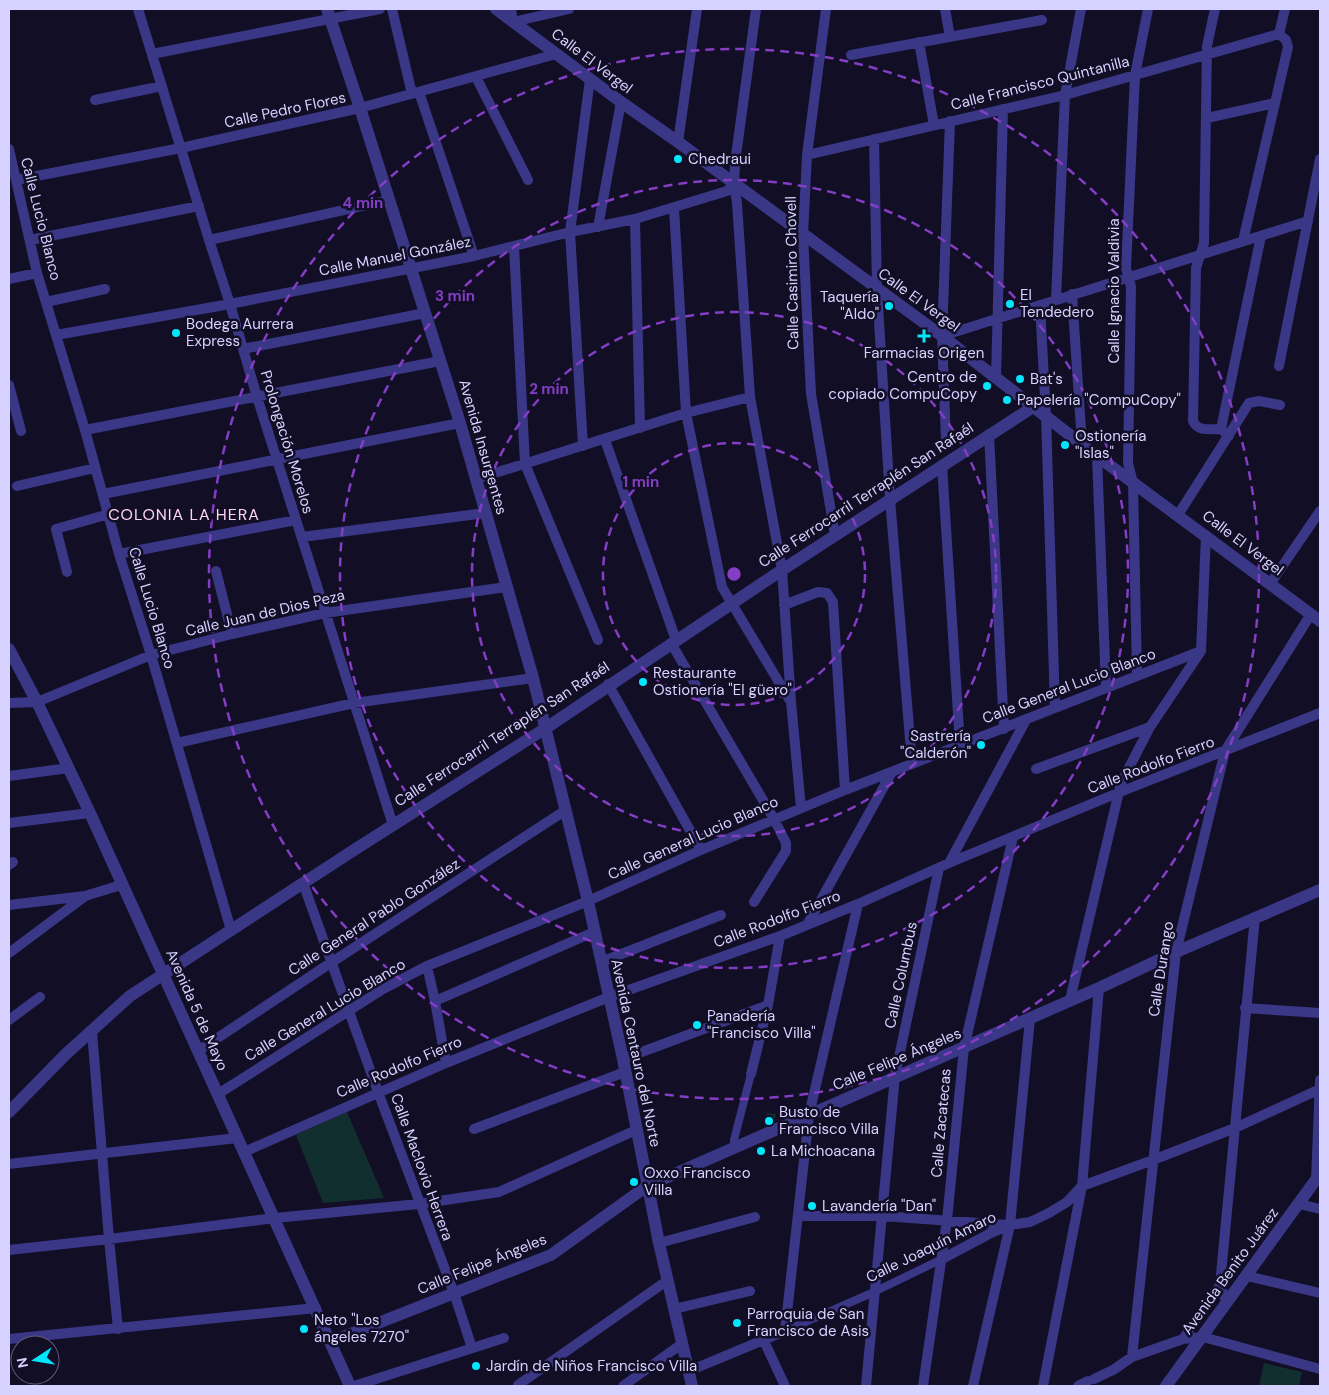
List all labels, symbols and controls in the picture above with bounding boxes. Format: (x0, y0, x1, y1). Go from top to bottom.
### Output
street label: Calle El Vergel (547, 24, 637, 98)
street label: Calle Francisco Quintanilla (949, 51, 1131, 115)
street label: Calle Pedro Flores (222, 87, 348, 133)
place label: Chedraui (688, 149, 751, 169)
marker: Chedraui (672, 153, 684, 165)
street label: Calle Lucio Blanco (16, 155, 66, 283)
text: 4 min (343, 193, 383, 213)
street label: Calle Casimiro Chovell (781, 196, 803, 350)
street label: Calle Ignacio Valdivia (1104, 218, 1124, 364)
street label: Calle Manuel González (317, 231, 473, 281)
street label: Calle El Vergel (874, 263, 964, 337)
place label: El Tendedero (1020, 285, 1094, 322)
text: 3 min (435, 286, 475, 306)
place label: Taquería "Aldo" (820, 287, 879, 324)
marker: El Tendedero (1004, 298, 1016, 310)
marker: Taquería "Aldo" (883, 300, 895, 312)
place label: Bodega Aurrera Express (186, 314, 294, 351)
marker: Bodega Aurrera Express (170, 327, 182, 339)
marker: Farmacias Origen (918, 330, 930, 342)
place label: Farmacias Origen (864, 343, 984, 363)
place label: Centro de copiado CompuCopy (828, 367, 978, 404)
street label: Prolongación Morelos (256, 368, 318, 516)
place label: Bat's (1030, 369, 1063, 389)
marker: Bat's (1014, 373, 1026, 385)
street label: Avenida Insurgentes (454, 377, 512, 517)
text: 2 min (529, 379, 569, 399)
marker: Centro de copiado CompuCopy (981, 380, 993, 392)
place label: Papelería "CompuCopy" (1017, 390, 1181, 410)
marker: Papelería "CompuCopy" (1001, 394, 1013, 406)
street label: Calle Ferrocarril Terraplén San Rafaél (755, 418, 977, 572)
place label: Ostionería "Islas" (1075, 426, 1146, 463)
marker: Ostionería "Islas" (1059, 439, 1071, 451)
text: 1 min (623, 472, 659, 492)
district label: COLONIA LA HERA (108, 504, 260, 525)
street label: Calle El Vergel (1198, 506, 1288, 580)
street label: Calle Lucio Blanco (124, 545, 180, 671)
centre of rings (725, 565, 743, 583)
street label: Calle Juan de Dios Peza (183, 585, 347, 641)
street label: Calle General Lucio Blanco (979, 644, 1159, 728)
street label: Calle Ferrocarril Terraplén San Rafaél (391, 657, 613, 811)
place label: Restaurante Ostionería "El güero" (653, 663, 792, 700)
marker: Restaurante Ostionería "El güero" (637, 676, 649, 688)
place label: Sastrería "Calderón" (900, 726, 971, 763)
street label: Calle Rodolfo Fierro (1085, 731, 1218, 798)
marker: Sastrería "Calderón" (975, 739, 987, 751)
street label: Calle General Lucio Blanco (605, 791, 781, 885)
street label: Calle General Pablo González (284, 854, 464, 980)
street label: Calle Rodolfo Fierro (711, 885, 844, 952)
street label: Calle Columbus (880, 920, 922, 1030)
street label: Calle Durango (1144, 920, 1178, 1018)
street label: Avenida 5 de Mayo (161, 946, 233, 1074)
street label: Calle General Lucio Blanco (241, 954, 409, 1066)
street label: Avenida Centauro del Norte (606, 957, 666, 1149)
place label: Panadería "Francisco Villa" (707, 1006, 816, 1043)
marker: Panadería "Francisco Villa" (691, 1019, 703, 1031)
street label: Calle Felipe Ángeles (830, 1023, 964, 1095)
street label: Calle Rodolfo Fierro (333, 1031, 465, 1103)
street label: Calle Zacatecas (926, 1068, 956, 1178)
street label: Calle Maclovio Herrera (386, 1091, 458, 1243)
place label: Busto de Francisco Villa (779, 1102, 879, 1139)
marker: Busto de Francisco Villa (763, 1115, 775, 1127)
place label: La Michoacana (771, 1141, 875, 1161)
marker: La Michoacana (755, 1145, 767, 1157)
place label: Oxxo Francisco Villa (644, 1163, 751, 1200)
marker: Oxxo Francisco Villa (628, 1176, 640, 1188)
place label: Lavandería "Dan" (822, 1196, 936, 1216)
marker: Lavandería "Dan" (806, 1200, 818, 1212)
street label: Avenida Benito Juárez (1177, 1203, 1283, 1338)
street label: Calle Joaquín Amaro (863, 1207, 999, 1287)
street label: Calle Felipe Ángeles (414, 1229, 550, 1299)
place label: Parroquia de San Francisco de Asis (747, 1304, 869, 1341)
place label: Neto "Los ángeles 7270" (314, 1310, 409, 1347)
marker: Parroquia de San Francisco de Asis (731, 1317, 743, 1329)
marker: Neto "Los ángeles 7270" (298, 1323, 310, 1335)
north arrow (10, 1335, 60, 1385)
text: N (12, 1356, 32, 1370)
place label: Jardín de Niños Francisco Villa (486, 1356, 697, 1376)
marker: Jardín de Niños Francisco Villa (470, 1360, 482, 1372)

